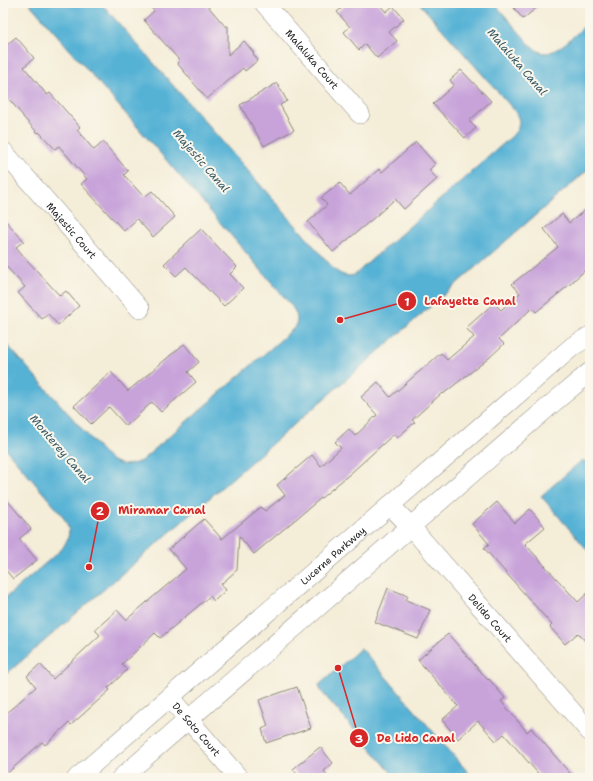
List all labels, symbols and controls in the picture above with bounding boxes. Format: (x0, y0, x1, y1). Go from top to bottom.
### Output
water label: Malaluka Canal (484, 25, 551, 99)
street label: Malaluka Court (283, 26, 342, 92)
water label: Majestic Canal (169, 126, 233, 196)
street label: Majestic Court (44, 199, 100, 261)
callout: Lafayette Canal (397, 290, 524, 313)
text: 1 (404, 294, 410, 310)
text: Lafayette Canal (424, 294, 516, 309)
water label: Monterey Canal (26, 412, 94, 487)
callout: Miramar Canal (90, 499, 214, 522)
text: 2 (96, 503, 105, 519)
text: Miramar Canal (118, 503, 206, 518)
street label: Lucerne Parkway (297, 523, 368, 587)
street label: Delido Court (466, 591, 515, 645)
street label: De Soto Court (170, 699, 224, 759)
callout: De Lido Canal (349, 727, 463, 750)
text: 3 (355, 731, 363, 747)
text: De Lido Canal (377, 731, 455, 746)

